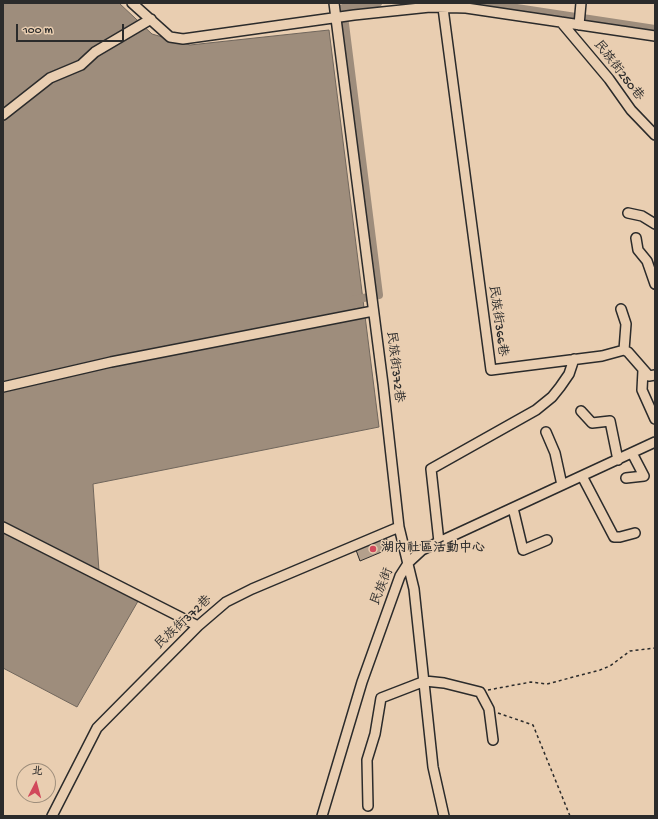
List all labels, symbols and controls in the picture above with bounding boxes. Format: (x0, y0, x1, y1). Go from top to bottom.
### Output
scale bar (18, 16, 126, 42)
text: 100 m (23, 24, 53, 38)
street label: 民族街250巷 (590, 38, 646, 104)
street label: 民族街366巷 (484, 284, 510, 358)
street label: 民族街372巷 (382, 330, 406, 404)
place label: 湖內社區活動中心 (381, 541, 485, 557)
marker: 湖內社區活動中心 (368, 544, 378, 554)
street label: 民族街 (368, 566, 398, 608)
street label: 民族街372巷 (152, 593, 216, 653)
north arrow (16, 763, 56, 803)
text: 北 (31, 766, 43, 779)

